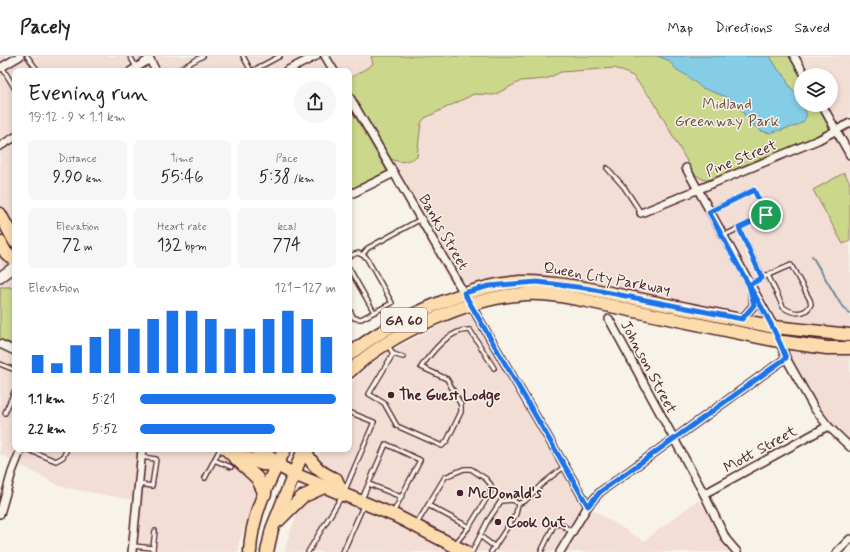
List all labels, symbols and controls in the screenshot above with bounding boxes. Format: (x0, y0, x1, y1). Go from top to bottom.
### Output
text: Pacely (20, 15, 71, 40)
text: Map (667, 19, 693, 37)
text: Directions (715, 19, 773, 37)
text: Saved (795, 19, 830, 37)
map controls (794, 68, 838, 112)
button: layers (794, 68, 838, 112)
text: Evening run (28, 80, 148, 108)
button: share (294, 81, 336, 123)
park label: Midland Greenway Park (675, 95, 780, 132)
text: 19:12 · 9 × 1.1 km (28, 109, 126, 126)
street label: Pine Street (703, 136, 780, 182)
text: Distance (58, 152, 97, 166)
text: Time (170, 152, 194, 166)
text: Pace (276, 152, 298, 166)
text: 9.90 (53, 166, 83, 188)
text: 55:46 (160, 166, 204, 188)
text: 5:38 (259, 166, 291, 188)
text: km (83, 172, 102, 186)
text: /km (291, 172, 314, 186)
street label: Banks Street (413, 191, 473, 274)
pin (749, 198, 783, 232)
icon: arrive (755, 204, 777, 226)
text: Elevation (56, 220, 99, 234)
text: Heart rate (157, 220, 207, 234)
text: kcal (277, 220, 296, 234)
text: 72 (62, 234, 81, 256)
text: 132 (157, 234, 182, 256)
text: 774 (272, 234, 301, 256)
text: m (81, 240, 93, 254)
text: bpm (182, 240, 207, 254)
street label: Queen City Parkway (542, 258, 672, 300)
text: Elevation (28, 280, 79, 297)
text: 121–127 m (274, 280, 336, 297)
road number: GA 60 (381, 308, 427, 332)
street label: Johnson Street (615, 318, 681, 417)
place label: The Guest Lodge (399, 386, 501, 408)
marker: The Guest Lodge (386, 390, 396, 400)
text: 1.1 km (28, 391, 65, 408)
text: 5:21 (92, 391, 115, 408)
text: 2.2 km (28, 421, 66, 438)
text: 5:52 (92, 421, 118, 438)
street label: Mott Street (720, 421, 801, 478)
place label: McDonald's (468, 484, 542, 504)
marker: McDonald's (455, 488, 465, 498)
place label: Cook Out (506, 513, 567, 533)
marker: Cook Out (493, 517, 503, 527)

